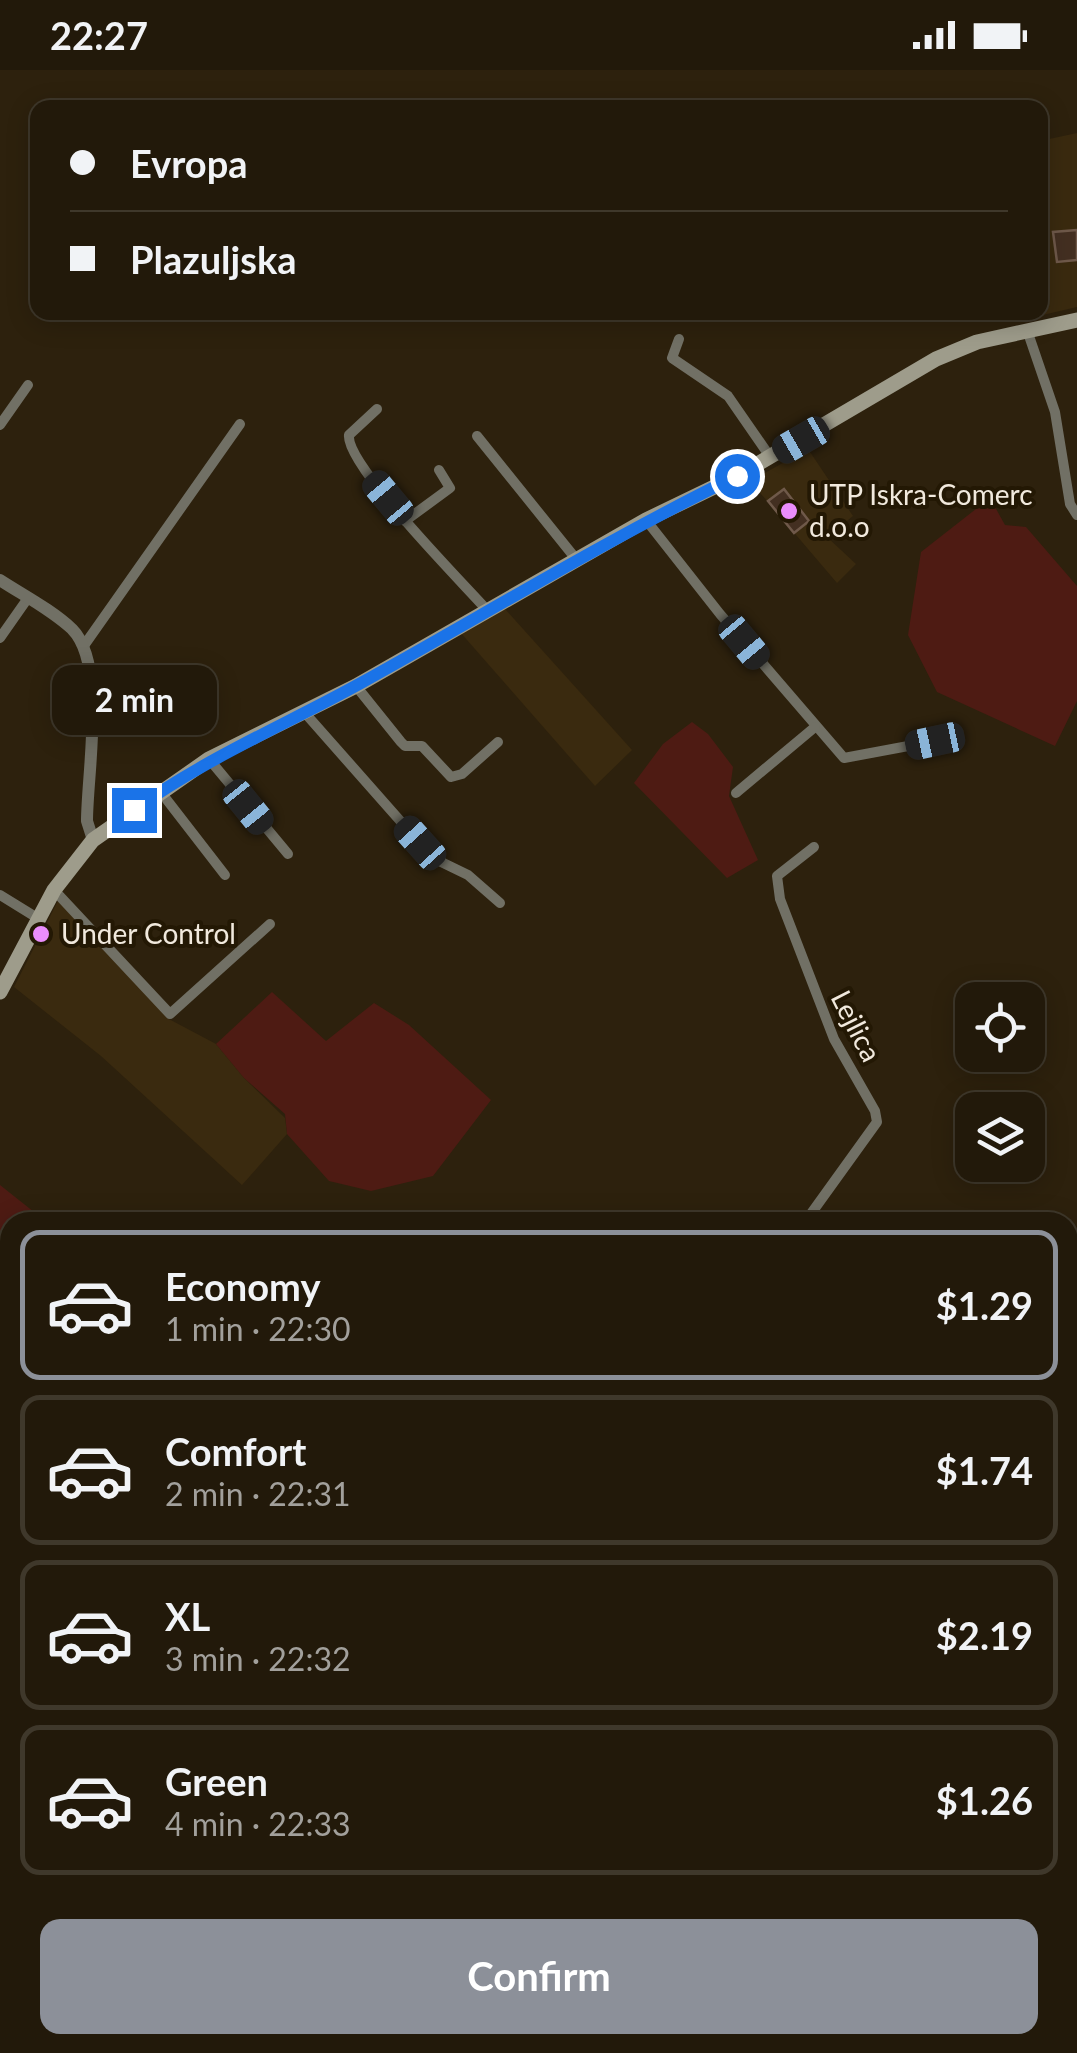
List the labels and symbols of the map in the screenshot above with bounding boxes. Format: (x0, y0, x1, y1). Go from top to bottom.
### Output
car (768, 412, 834, 468)
route start (715, 454, 760, 499)
car (357, 465, 419, 531)
place label: UTP Iskra-Comerc d.o.o (809, 477, 1033, 543)
marker: UTP Iskra-Comerc d.o.o (778, 500, 800, 522)
car (713, 609, 775, 675)
callout: 2 min (52, 665, 216, 735)
car (903, 720, 967, 762)
car (217, 774, 279, 840)
route end (112, 788, 157, 833)
car (389, 811, 451, 875)
place label: Under Control (61, 916, 236, 950)
marker: Under Control (30, 923, 52, 945)
street label: Lejlica (825, 984, 889, 1067)

